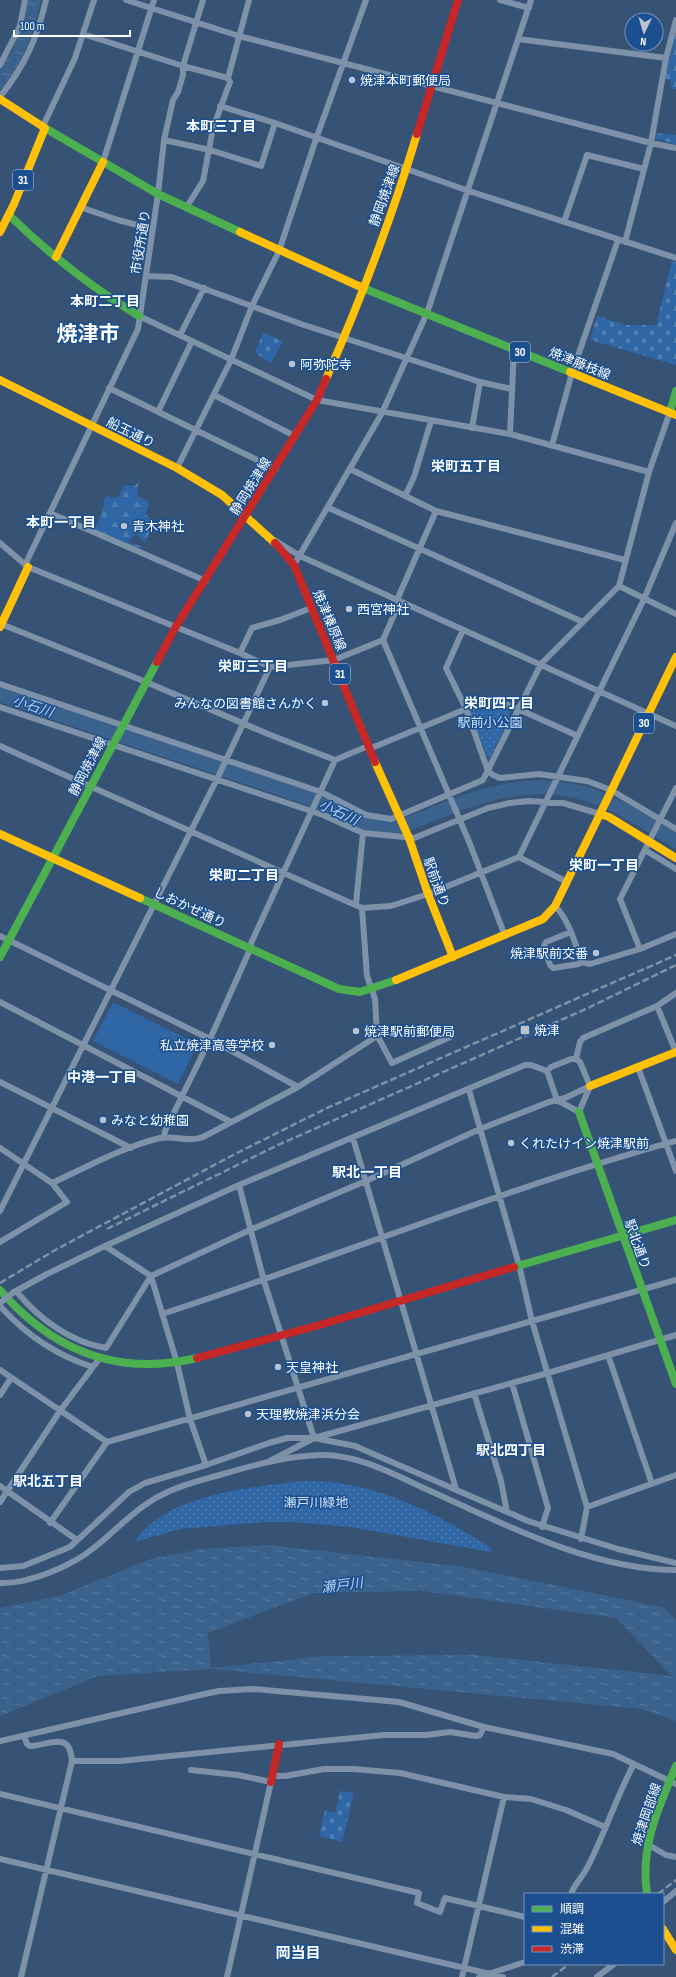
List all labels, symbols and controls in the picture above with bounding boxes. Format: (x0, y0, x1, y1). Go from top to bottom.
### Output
scale bar (14, 12, 130, 38)
north arrow (624, 12, 664, 52)
text: 100 m (20, 19, 45, 34)
text: N (640, 35, 647, 48)
place label: 焼津本町郵便局 (360, 73, 451, 89)
marker: 焼津本町郵便局 (347, 75, 357, 85)
district label: 本町三丁目 (186, 118, 256, 135)
street label: 静岡焼津線 (366, 162, 404, 229)
road number: 31 (13, 170, 33, 190)
street label: 市役所通り (128, 209, 154, 276)
district label: 本町二丁目 (70, 293, 140, 310)
district label: 焼津市 (57, 322, 120, 347)
road number: 30 (510, 342, 530, 362)
street label: 焼津藤枝線 (546, 344, 613, 384)
place label: 阿弥陀寺 (300, 357, 352, 373)
marker: 阿弥陀寺 (287, 359, 297, 369)
street label: 船玉通り (104, 414, 157, 451)
street label: 静岡焼津線 (227, 455, 275, 518)
district label: 栄町五丁目 (431, 458, 501, 475)
district label: 本町一丁目 (26, 514, 96, 531)
place label: 青木神社 (132, 519, 184, 535)
marker: 青木神社 (119, 521, 129, 531)
street label: 焼津榛原線 (309, 587, 349, 653)
place label: 西宮神社 (357, 602, 409, 618)
marker: 西宮神社 (344, 604, 354, 614)
district label: 栄町三丁目 (218, 658, 288, 675)
road number: 31 (330, 664, 350, 684)
water label: 小石川 (10, 692, 57, 722)
district label: 栄町四丁目 (464, 695, 534, 712)
place label: みんなの図書館さんかく (174, 696, 317, 712)
marker: みんなの図書館さんかく (320, 698, 330, 708)
road number: 30 (634, 713, 654, 733)
park label: 駅前小公園 (457, 715, 523, 731)
street label: 静岡焼津線 (66, 734, 110, 799)
water label: 小石川 (316, 796, 363, 830)
street label: 駅前通り (420, 855, 452, 910)
district label: 栄町一丁目 (569, 857, 639, 874)
district label: 栄町二丁目 (209, 867, 279, 884)
street label: しおかぜ通り (151, 884, 228, 932)
place label: 焼津駅前交番 (510, 946, 588, 962)
marker: 焼津駅前交番 (591, 948, 601, 958)
place label: 焼津 (534, 1023, 560, 1039)
place label: 焼津駅前郵便局 (364, 1024, 455, 1040)
marker: 焼津 (519, 1024, 531, 1036)
marker: 焼津駅前郵便局 (351, 1026, 361, 1036)
place label: 私立焼津高等学校 (160, 1038, 264, 1054)
marker: 私立焼津高等学校 (267, 1040, 277, 1050)
district label: 中港一丁目 (67, 1069, 137, 1086)
place label: みなと幼稚園 (111, 1113, 189, 1129)
marker: みなと幼稚園 (98, 1115, 108, 1125)
place label: くれたけイン焼津駅前 (519, 1136, 649, 1152)
marker: くれたけイン焼津駅前 (506, 1138, 516, 1148)
district label: 駅北一丁目 (332, 1164, 402, 1181)
street label: 駅北通り (621, 1217, 653, 1272)
place label: 天皇神社 (286, 1360, 338, 1376)
marker: 天皇神社 (273, 1362, 283, 1372)
place label: 天理教焼津浜分会 (256, 1407, 360, 1423)
marker: 天理教焼津浜分会 (243, 1409, 253, 1419)
district label: 駅北四丁目 (476, 1442, 546, 1459)
district label: 駅北五丁目 (13, 1473, 83, 1490)
park label: 瀬戸川緑地 (283, 1495, 349, 1511)
water label: 瀬戸川 (320, 1574, 366, 1596)
street label: 焼津岡部線 (629, 1781, 665, 1848)
legend (524, 1893, 664, 1965)
text: 順調 (560, 1902, 584, 1917)
text: 混雑 (560, 1922, 584, 1937)
text: 渋滞 (560, 1942, 584, 1957)
district label: 岡当目 (275, 1944, 321, 1963)

